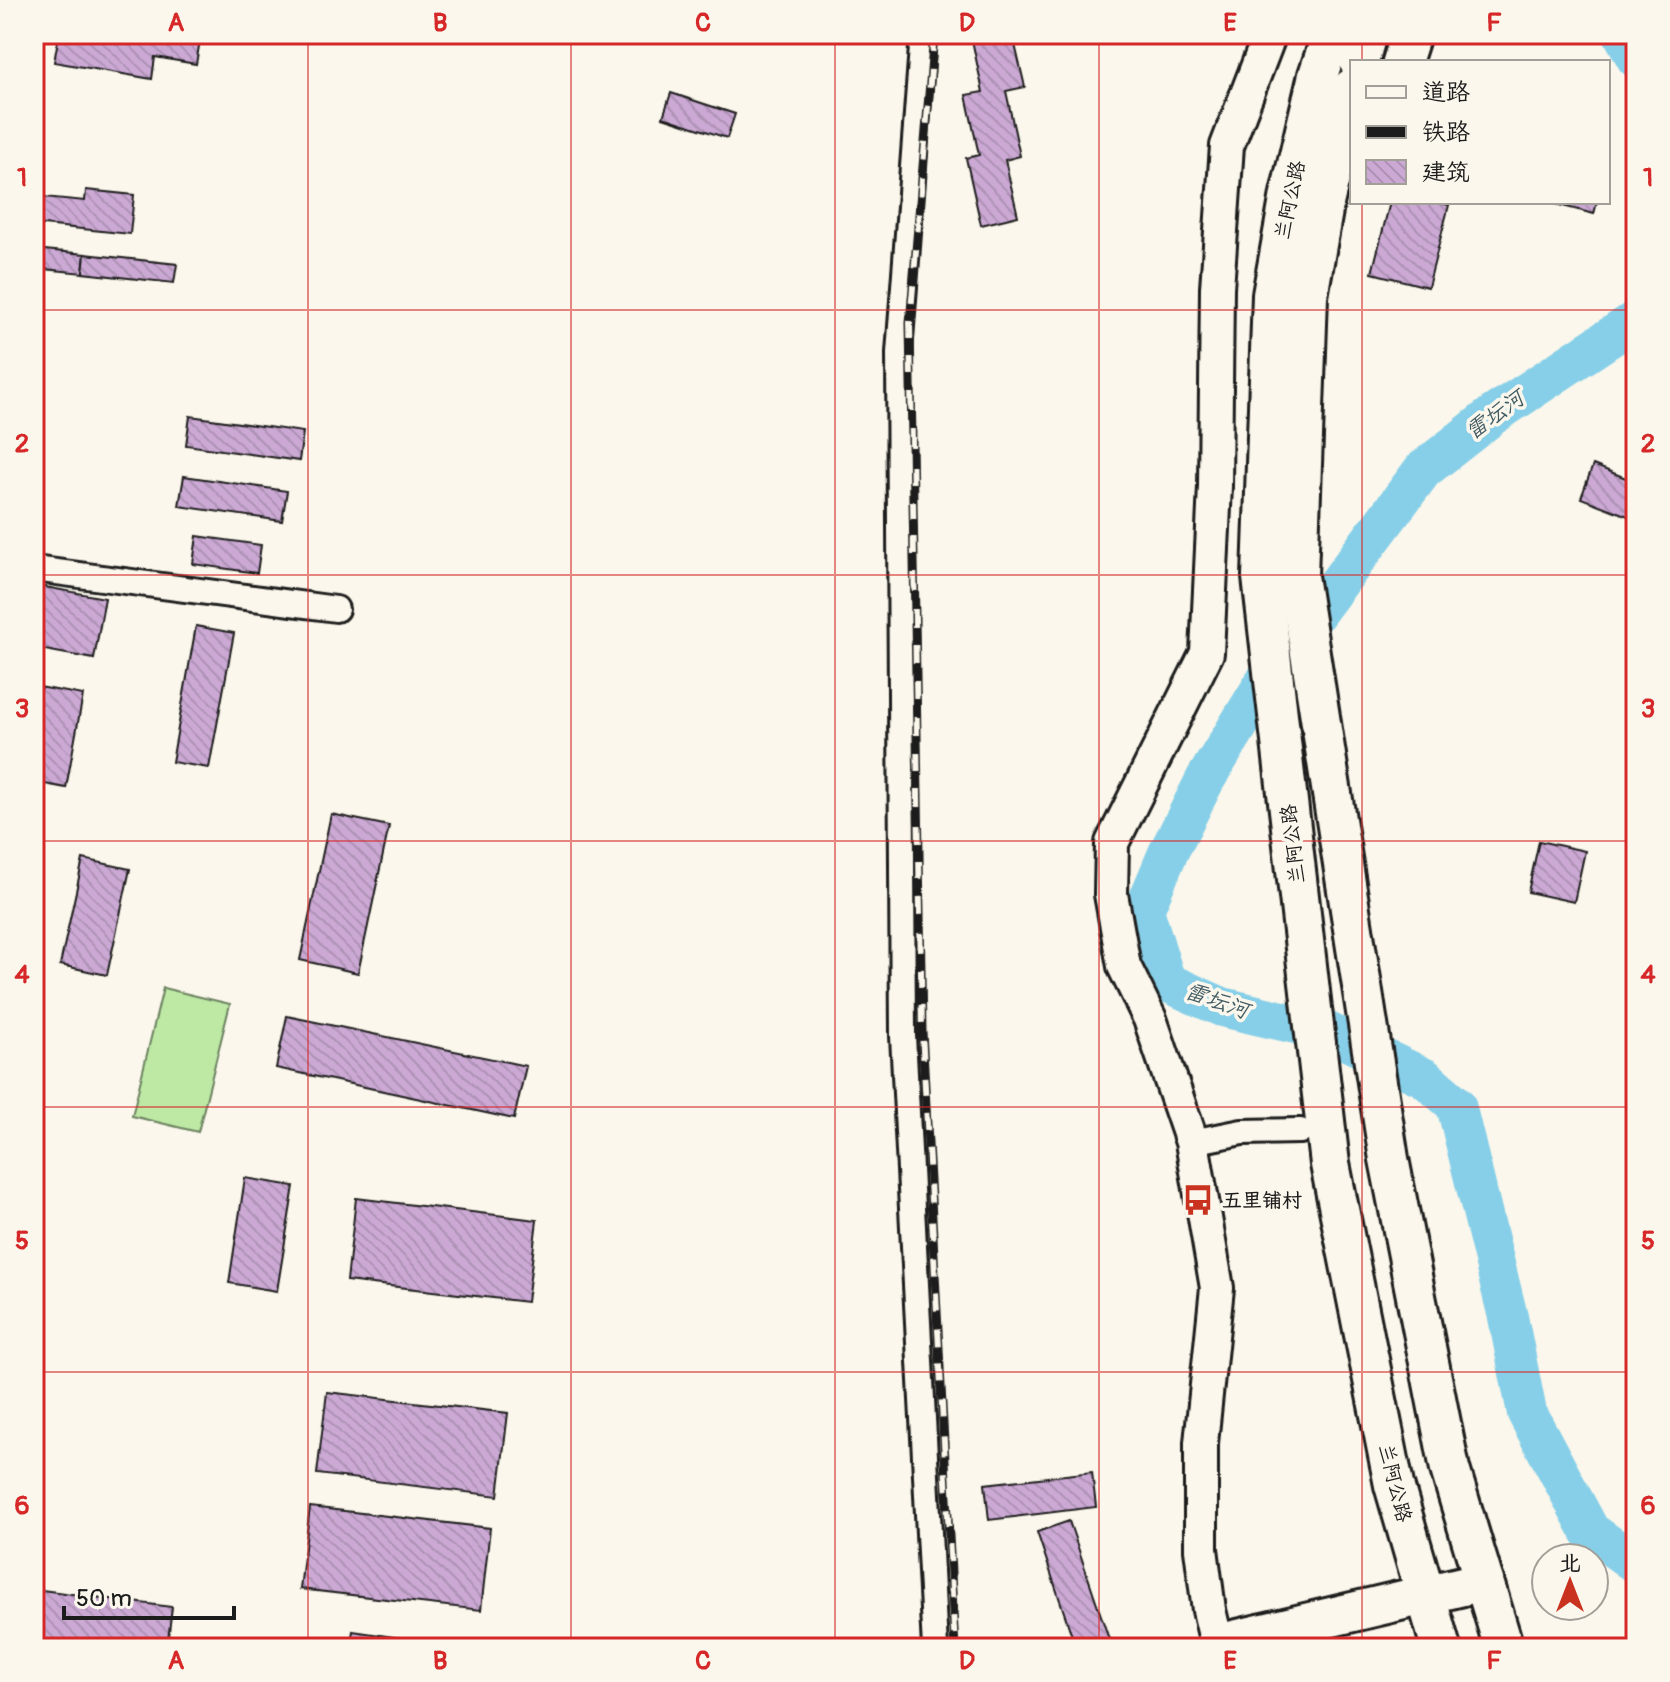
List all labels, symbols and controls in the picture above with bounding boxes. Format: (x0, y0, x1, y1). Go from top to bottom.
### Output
text: A (168, 7, 185, 39)
text: B (433, 7, 447, 39)
text: C (695, 7, 711, 39)
text: D (959, 7, 975, 39)
text: E (1223, 7, 1237, 39)
text: F (1486, 7, 1502, 39)
legend (1350, 60, 1610, 204)
text: 道路 (1422, 78, 1470, 107)
text: 铁路 (1422, 118, 1470, 147)
street label: 兰阿公路 (1269, 157, 1311, 242)
text: 建筑 (1422, 158, 1470, 187)
text: 1 (17, 162, 27, 194)
text: 1 (1643, 162, 1653, 194)
water label: 雷坛河 (1460, 383, 1532, 446)
text: 2 (15, 428, 29, 460)
text: 2 (1641, 428, 1655, 460)
text: 3 (15, 693, 29, 725)
text: 3 (1641, 693, 1655, 725)
street label: 兰阿公路 (1276, 802, 1310, 885)
text: 4 (14, 959, 30, 991)
text: 4 (1640, 959, 1656, 991)
water label: 雷坛河 (1181, 977, 1256, 1026)
bus stop icon: 五里铺村 (1181, 1183, 1215, 1217)
place label: 五里铺村 (1222, 1188, 1302, 1213)
text: 5 (15, 1225, 29, 1257)
text: 5 (1641, 1225, 1655, 1257)
street label: 兰阿公路 (1373, 1441, 1417, 1526)
text: 6 (14, 1490, 30, 1522)
text: 6 (1640, 1490, 1656, 1522)
north arrow (1530, 1542, 1610, 1622)
text: 北 (1559, 1549, 1581, 1577)
scale bar (64, 1570, 234, 1620)
text: 50 m (76, 1584, 132, 1613)
text: A (168, 1645, 185, 1677)
text: B (433, 1645, 447, 1677)
text: C (695, 1645, 711, 1677)
text: D (959, 1645, 975, 1677)
text: E (1223, 1645, 1237, 1677)
text: F (1486, 1645, 1502, 1677)

